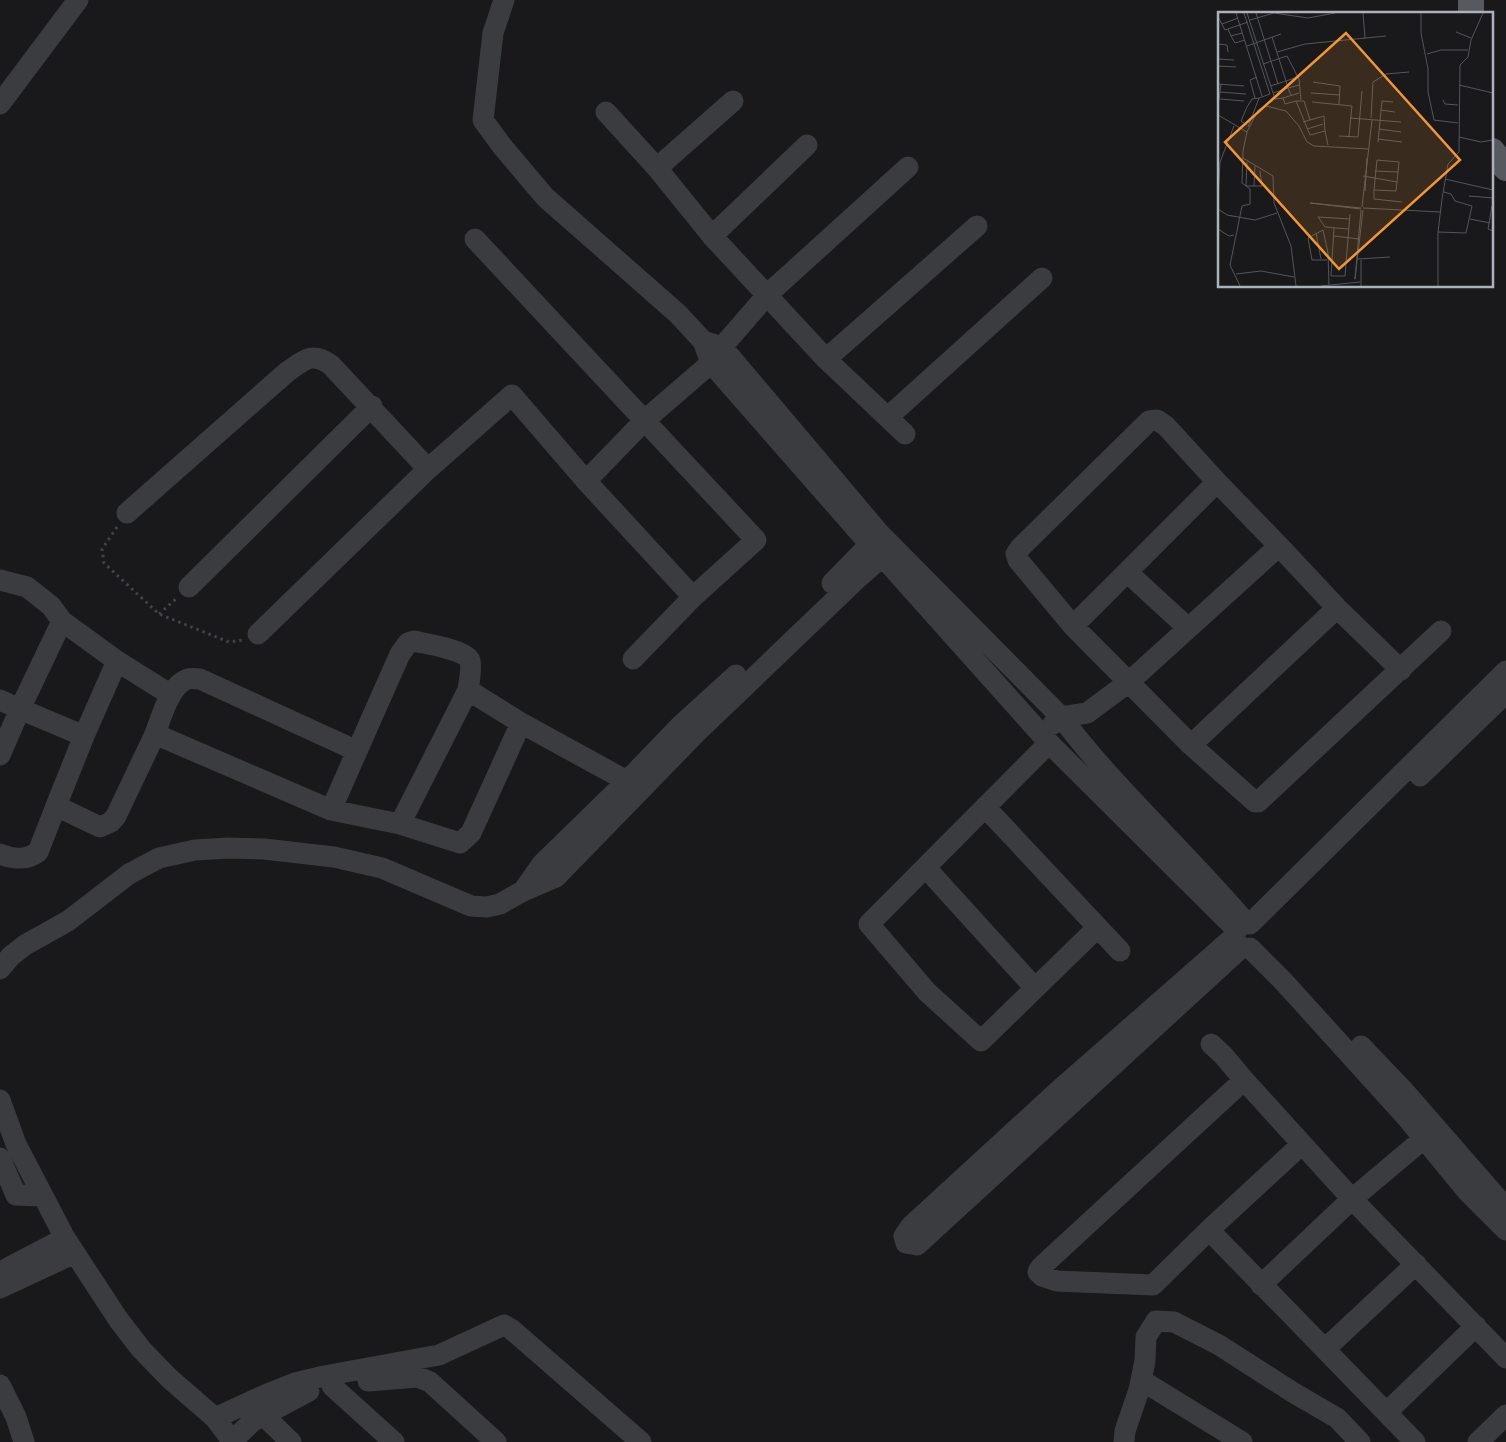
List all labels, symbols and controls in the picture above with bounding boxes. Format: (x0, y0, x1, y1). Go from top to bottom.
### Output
inset map (1218, 12, 1494, 288)

